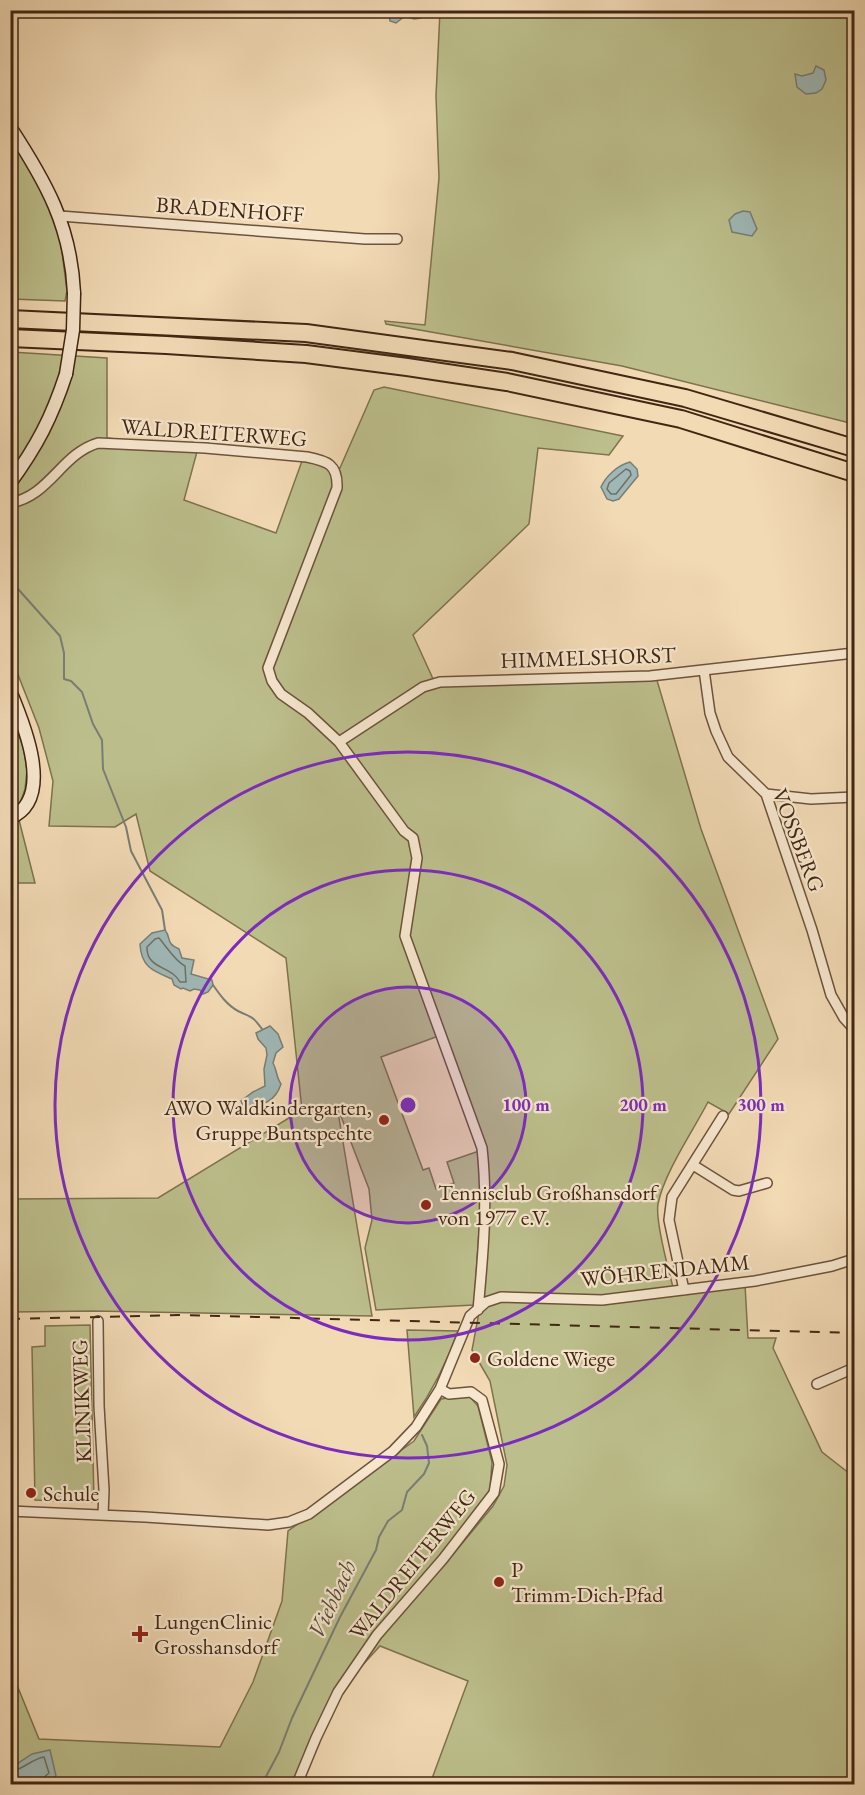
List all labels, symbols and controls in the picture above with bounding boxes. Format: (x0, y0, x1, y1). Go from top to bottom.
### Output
street label: BRADENHOFF (155, 190, 305, 229)
street label: WALDREITERWEG (120, 412, 308, 453)
street label: HIMMELSHORST (500, 640, 677, 675)
street label: VOSSBERG (766, 784, 831, 896)
place label: AWO Waldkindergarten, Gruppe Buntspechte (163, 1093, 372, 1147)
text: 100 m (502, 1093, 550, 1116)
text: 200 m (619, 1093, 667, 1116)
text: 300 m (737, 1093, 785, 1116)
centre of rings (398, 1095, 418, 1115)
marker: AWO Waldkindergarten, Gruppe Buntspechte (377, 1113, 391, 1127)
place label: Tennisclub Großhansdorf von 1977 e.V. (438, 1178, 660, 1232)
marker: Tennisclub Großhansdorf von 1977 e.V. (419, 1198, 433, 1212)
street label: WÖHRENDAMM (579, 1247, 751, 1294)
street label: KLINIKWEG (65, 1339, 98, 1463)
place label: Goldene Wiege (487, 1344, 615, 1373)
marker: Goldene Wiege (468, 1351, 482, 1365)
place label: Schule (43, 1479, 99, 1508)
street label: WALDREITERWEG (342, 1483, 482, 1646)
marker: Schule (24, 1486, 38, 1500)
water label: Viehbach (300, 1555, 363, 1643)
place label: P Trimm-Dich-Pfad (511, 1555, 664, 1609)
marker: P Trimm-Dich-Pfad (492, 1575, 506, 1589)
place label: LungenClinic Grosshansdorf (154, 1607, 281, 1661)
marker: LungenClinic Grosshansdorf (131, 1625, 149, 1643)

